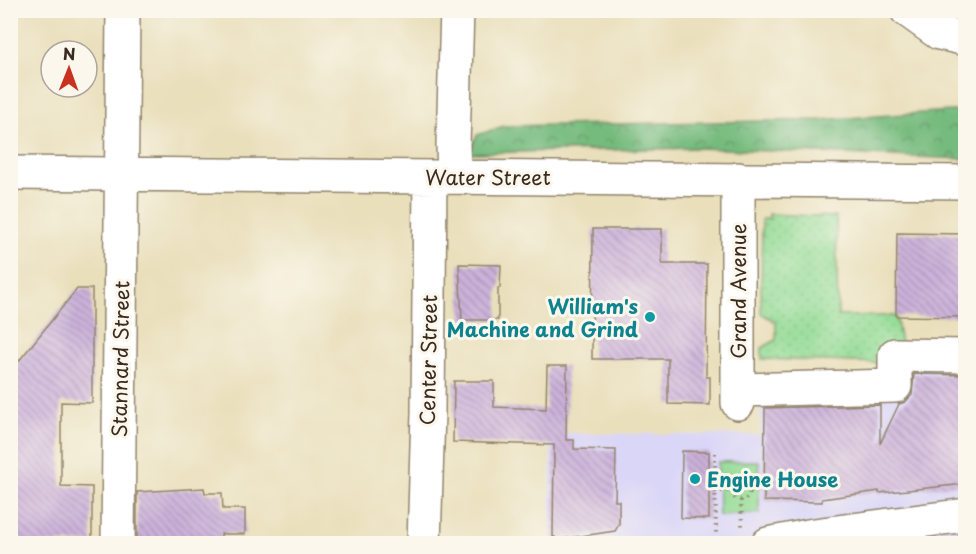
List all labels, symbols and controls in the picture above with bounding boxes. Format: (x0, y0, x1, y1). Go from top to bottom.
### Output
north arrow (39, 39, 99, 99)
text: N (63, 41, 76, 65)
street label: Water Street (425, 162, 551, 192)
street label: Grand Avenue (723, 223, 753, 359)
street label: Stannard Street (104, 280, 136, 438)
place label: William's Machine and Grind (447, 291, 639, 344)
street label: Center Street (412, 294, 444, 426)
marker: William's Machine and Grind (643, 310, 657, 324)
place label: Engine House (707, 464, 838, 494)
marker: Engine House (688, 472, 702, 486)

